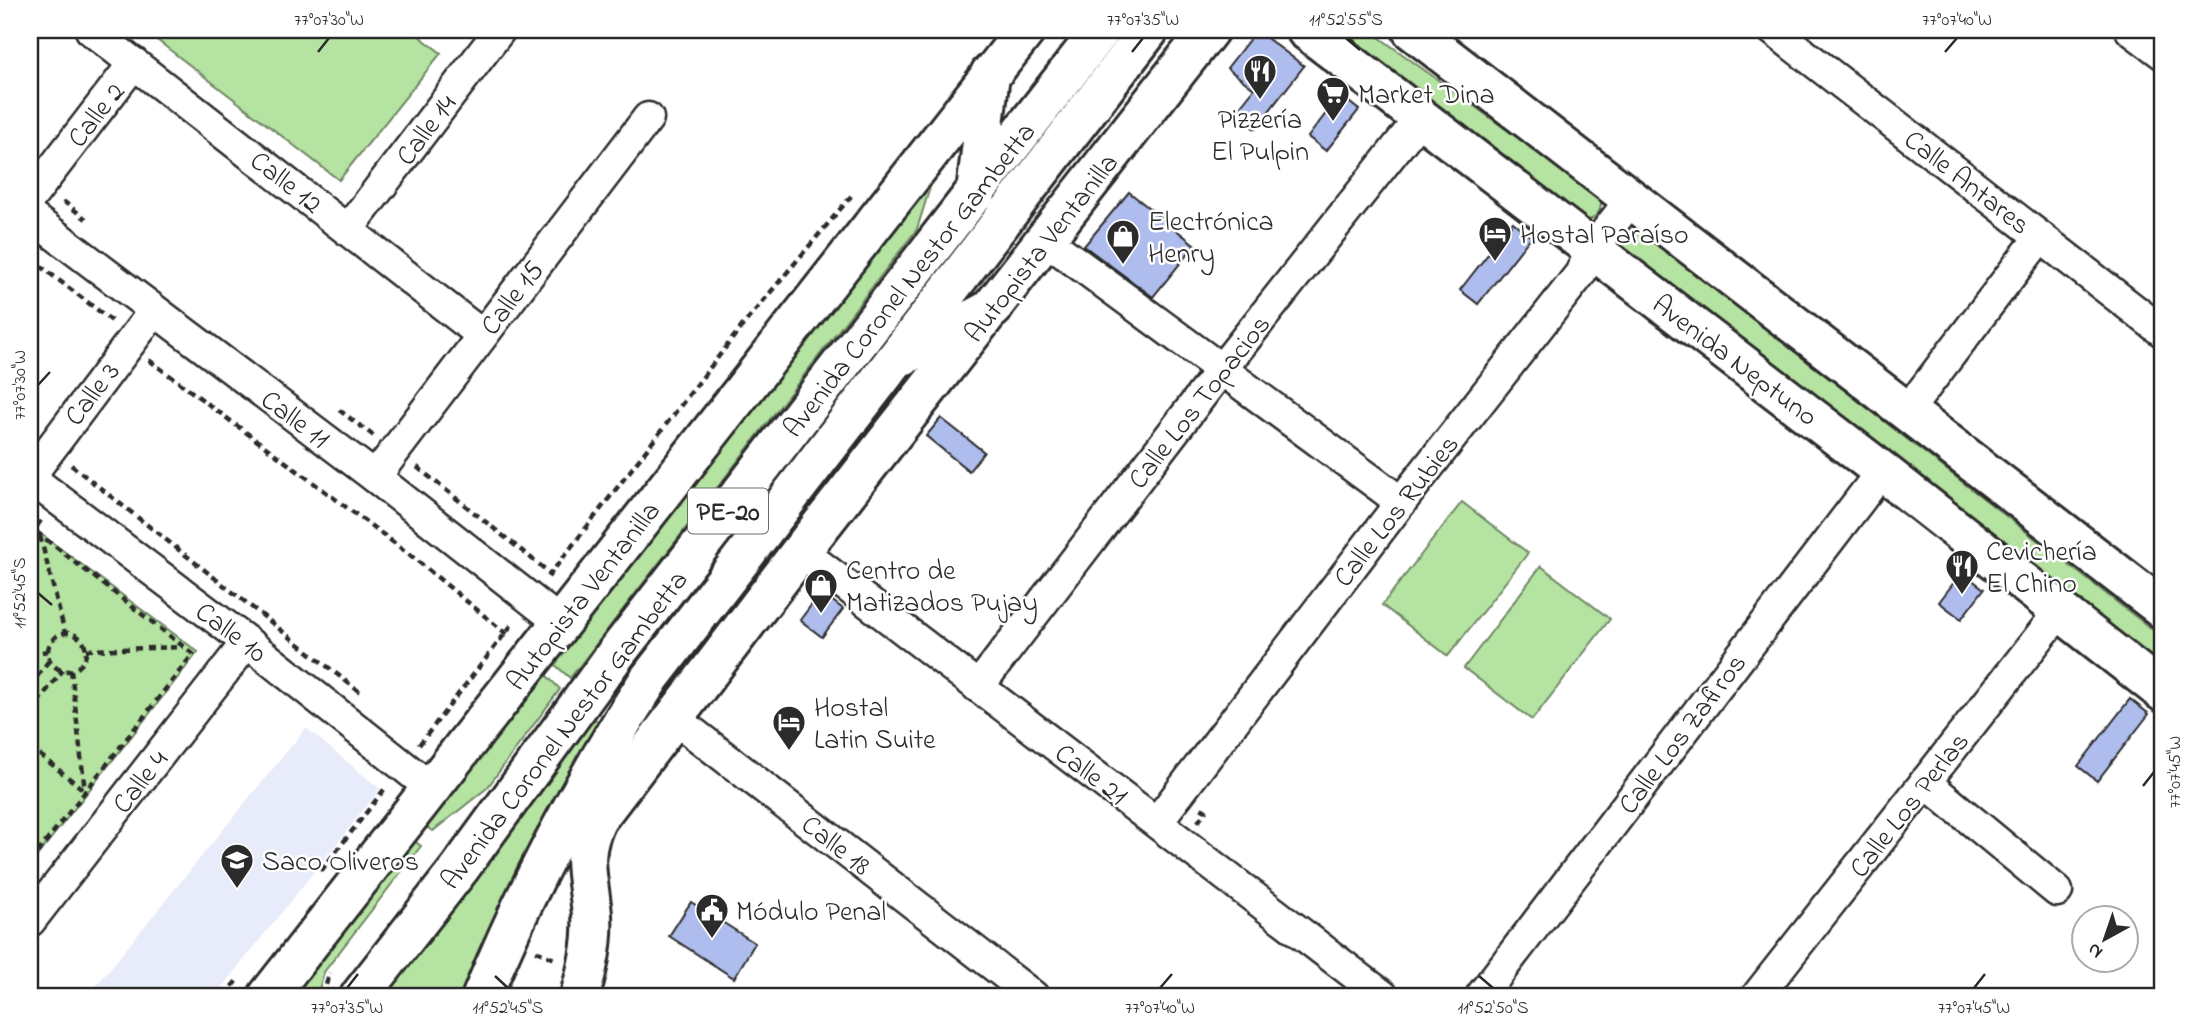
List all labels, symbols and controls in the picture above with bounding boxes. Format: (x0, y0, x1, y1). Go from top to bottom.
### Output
text: 77°07'30"W (294, 8, 364, 34)
text: 77°07'35"W (1107, 8, 1179, 34)
text: 11°52'55"S (1309, 8, 1383, 34)
text: 77°07'40"W (1922, 8, 1992, 34)
restaurant icon: Pizzería El Pulpin (1241, 52, 1279, 101)
supermarket icon: Market Dina (1314, 74, 1352, 123)
street label: Calle 2 (59, 75, 137, 158)
place label: Market Dina (1358, 76, 1495, 117)
street label: Calle 14 (387, 87, 468, 175)
place label: Pizzería El Pulpin (1211, 101, 1309, 174)
street label: Avenida Coronel Nestor Gambetta (774, 115, 1047, 448)
street label: Calle Antares (1894, 121, 2038, 246)
street label: Calle 12 (240, 142, 330, 225)
street label: Autopista Ventanilla (956, 146, 1130, 353)
place label: Electrónica Henry (1148, 203, 1274, 276)
hotel icon: Hostal Paraíso (1476, 214, 1514, 263)
place label: Hostal Paraíso (1520, 216, 1689, 257)
shop icon: Electrónica Henry (1104, 217, 1142, 266)
street label: Calle 15 (472, 253, 556, 345)
street label: Avenida Neptuno (1642, 286, 1826, 438)
street label: Calle Los Topacios (1119, 307, 1282, 499)
text: 77°07'30"W (8, 350, 34, 420)
street label: Calle 3 (56, 354, 132, 436)
street label: Calle 11 (251, 381, 337, 460)
street label: Calle Los Rubies (1325, 427, 1470, 597)
road number: PE-20 (688, 489, 768, 534)
street label: Autopista Ventanilla (498, 494, 672, 701)
place label: Cevichería El Chino (1986, 533, 2097, 606)
restaurant icon: Cevichería El Chino (1943, 547, 1981, 596)
place label: Centro de Matizados Pujay (846, 552, 1038, 625)
text: 11°52'45"S (8, 558, 34, 628)
street label: Avenida Coronel Nestor Gambetta (432, 563, 700, 899)
shop icon: Centro de Matizados Pujay (802, 566, 840, 615)
street label: Calle 10 (185, 593, 274, 674)
street label: Calle Los Zafiros (1610, 646, 1758, 824)
place label: Hostal Latin Suite (814, 689, 936, 762)
hotel icon: Hostal Latin Suite (770, 703, 808, 752)
street label: Calle Los Perlas (1841, 724, 1981, 888)
street label: Calle 21 (1045, 735, 1135, 817)
text: 77°07'45"W (2163, 736, 2189, 808)
street label: Calle 4 (104, 742, 180, 824)
street label: Calle 18 (791, 806, 879, 887)
school or university icon: Saco Oliveros (218, 841, 256, 890)
place label: Saco Oliveros (262, 843, 419, 884)
public building icon: Módulo Penal (693, 891, 731, 940)
place label: Módulo Penal (736, 893, 886, 934)
north arrow (2070, 904, 2140, 974)
text: N (2082, 936, 2109, 965)
text: 77°07'35"W (311, 996, 383, 1022)
text: 11°52'45"S (473, 996, 543, 1022)
text: 77°07'40"W (1125, 996, 1195, 1022)
text: 11°52'50"S (1457, 996, 1529, 1022)
text: 77°07'45"W (1938, 996, 2010, 1022)

